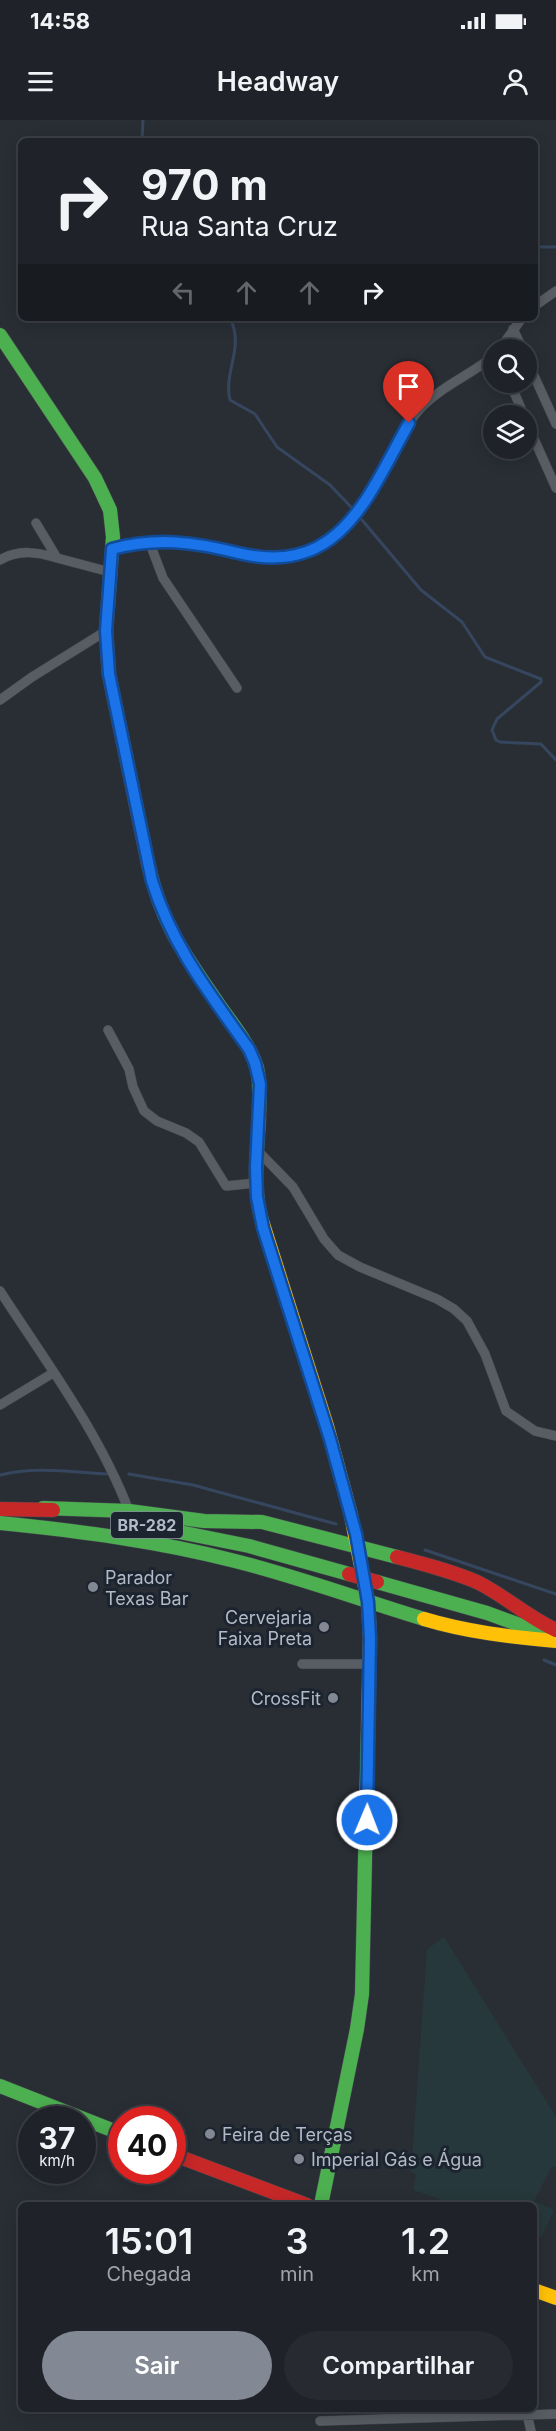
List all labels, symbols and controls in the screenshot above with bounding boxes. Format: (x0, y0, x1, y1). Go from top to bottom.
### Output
text: 14:58 (30, 8, 90, 34)
icon: menu (24, 65, 57, 98)
text: Headway (217, 65, 339, 98)
icon: person (499, 65, 532, 98)
text: 970 m (141, 159, 268, 210)
icon: right (42, 162, 120, 240)
text: Rua Santa Cruz (141, 210, 338, 243)
icon: left (167, 276, 200, 309)
icon: ahead (230, 276, 263, 309)
icon: ahead (293, 276, 326, 309)
icon: right (356, 276, 389, 309)
map controls (483, 339, 537, 459)
button: search (483, 339, 537, 393)
pin (383, 361, 434, 423)
icon: arrive (392, 370, 425, 403)
button: layers (483, 405, 537, 459)
road number: BR-282 (111, 1512, 183, 1538)
place label: Parador Texas Bar (105, 1567, 189, 1609)
marker: Parador Texas Bar (86, 1580, 100, 1594)
place label: Cervejaria Faixa Preta (218, 1607, 312, 1649)
marker: Cervejaria Faixa Preta (317, 1620, 331, 1634)
place label: CrossFit (251, 1688, 321, 1709)
marker: CrossFit (326, 1691, 340, 1705)
position arrow (335, 1788, 399, 1852)
speed limit sign: 40 (108, 2106, 186, 2184)
text: 37 (39, 2120, 75, 2156)
place label: Feira de Terças (222, 2124, 353, 2145)
marker: Feira de Terças (203, 2127, 217, 2141)
place label: Imperial Gás e Água (311, 2148, 482, 2170)
text: km/h (39, 2151, 75, 2170)
marker: Imperial Gás e Água (292, 2152, 306, 2166)
text: 15:01 (105, 2219, 193, 2263)
text: 3 (286, 2219, 309, 2263)
text: 1.2 (401, 2219, 450, 2263)
text: Chegada (106, 2262, 192, 2286)
text: min (280, 2262, 314, 2286)
text: km (411, 2262, 440, 2286)
button: Sair (42, 2331, 272, 2400)
button: Compartilhar (284, 2331, 513, 2400)

